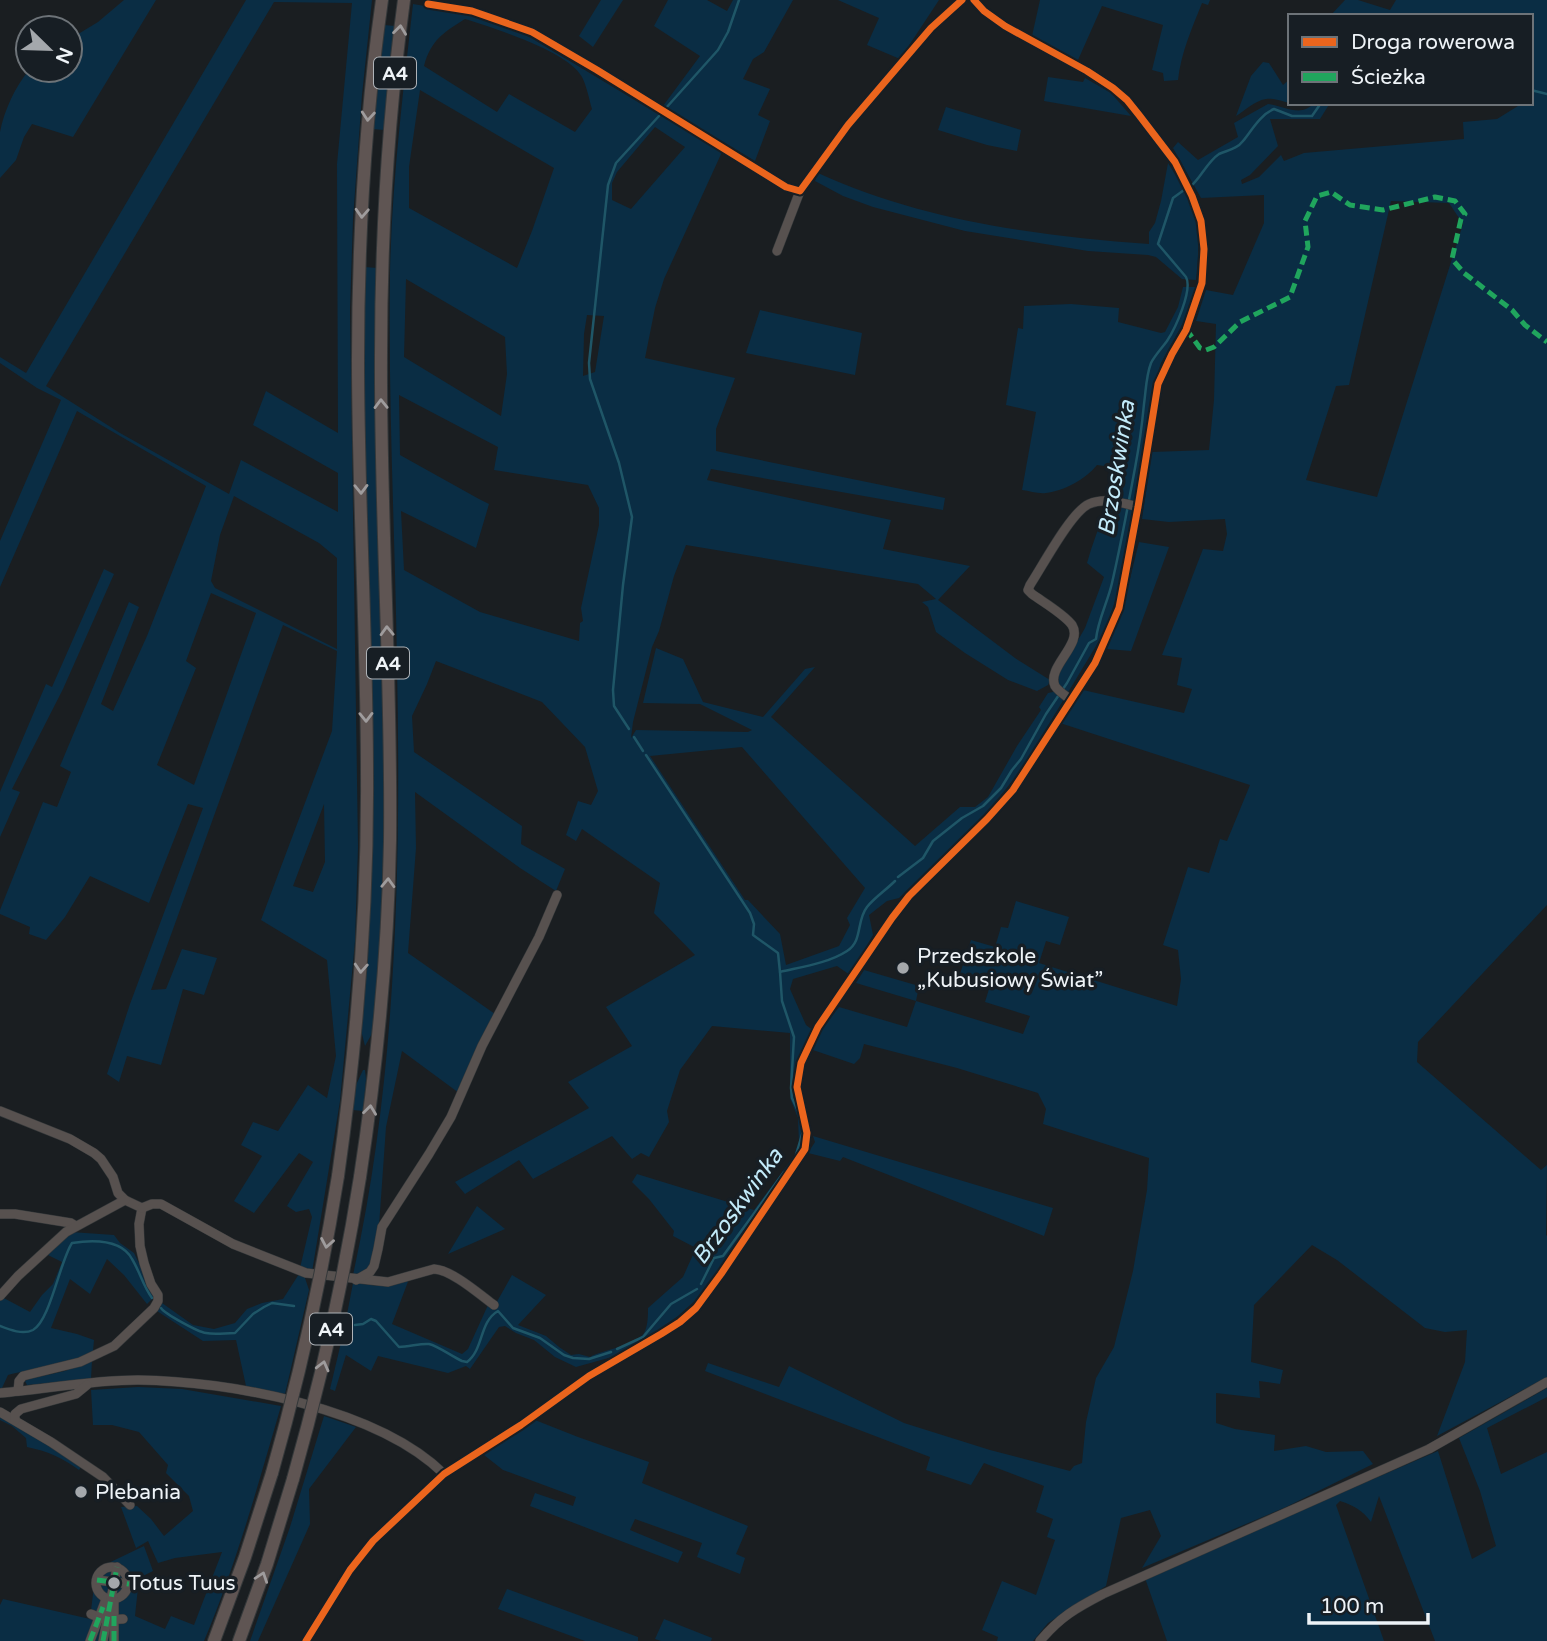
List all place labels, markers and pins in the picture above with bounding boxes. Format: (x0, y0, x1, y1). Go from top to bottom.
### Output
place label: Przedszkole „Kubusiowy Świat” (917, 944, 1103, 993)
marker: Przedszkole „Kubusiowy Świat” (895, 960, 911, 976)
place label: Plebania (95, 1480, 181, 1505)
marker: Plebania (73, 1484, 89, 1500)
place label: Totus Tuus (128, 1571, 236, 1596)
marker: Totus Tuus (106, 1575, 122, 1591)

